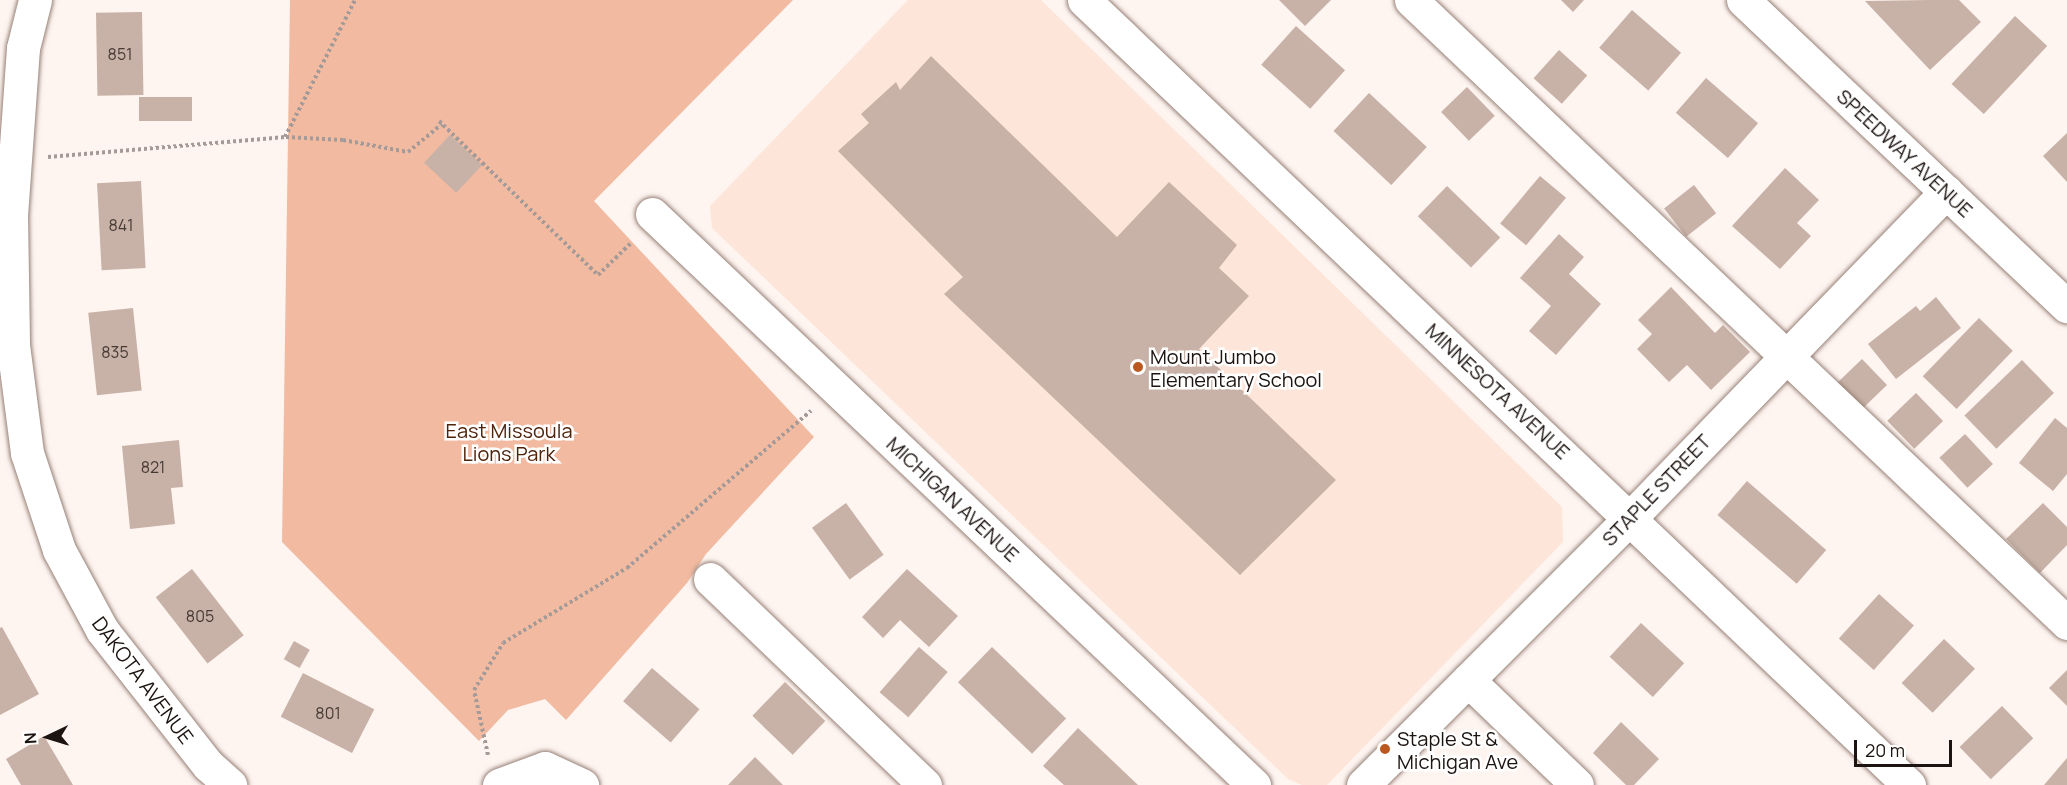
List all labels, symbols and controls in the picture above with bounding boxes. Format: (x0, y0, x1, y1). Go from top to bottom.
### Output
house number: 851 (108, 44, 132, 64)
street label: SPEEDWAY AVENUE (1832, 84, 1978, 222)
house number: 841 (109, 215, 133, 235)
street label: MINNESOTA AVENUE (1421, 318, 1575, 464)
house number: 835 (101, 342, 129, 362)
place label: Mount Jumbo Elementary School (1150, 344, 1322, 391)
marker: Mount Jumbo Elementary School (1131, 360, 1145, 374)
park label: East Missoula Lions Park (446, 418, 572, 465)
street label: STAPLE STREET (1597, 429, 1715, 551)
street label: MICHIGAN AVENUE (882, 432, 1024, 566)
house number: 821 (141, 457, 165, 477)
house number: 805 (186, 606, 214, 626)
street label: DAKOTA AVENUE (87, 612, 199, 748)
house number: 801 (315, 703, 341, 723)
north arrow (18, 707, 78, 767)
place label: Staple St & Michigan Ave (1397, 726, 1518, 773)
scale bar (1857, 728, 1954, 766)
text: N (19, 732, 41, 745)
text: 20 m (1865, 738, 1905, 762)
marker: Staple St & Michigan Ave (1378, 742, 1392, 756)

